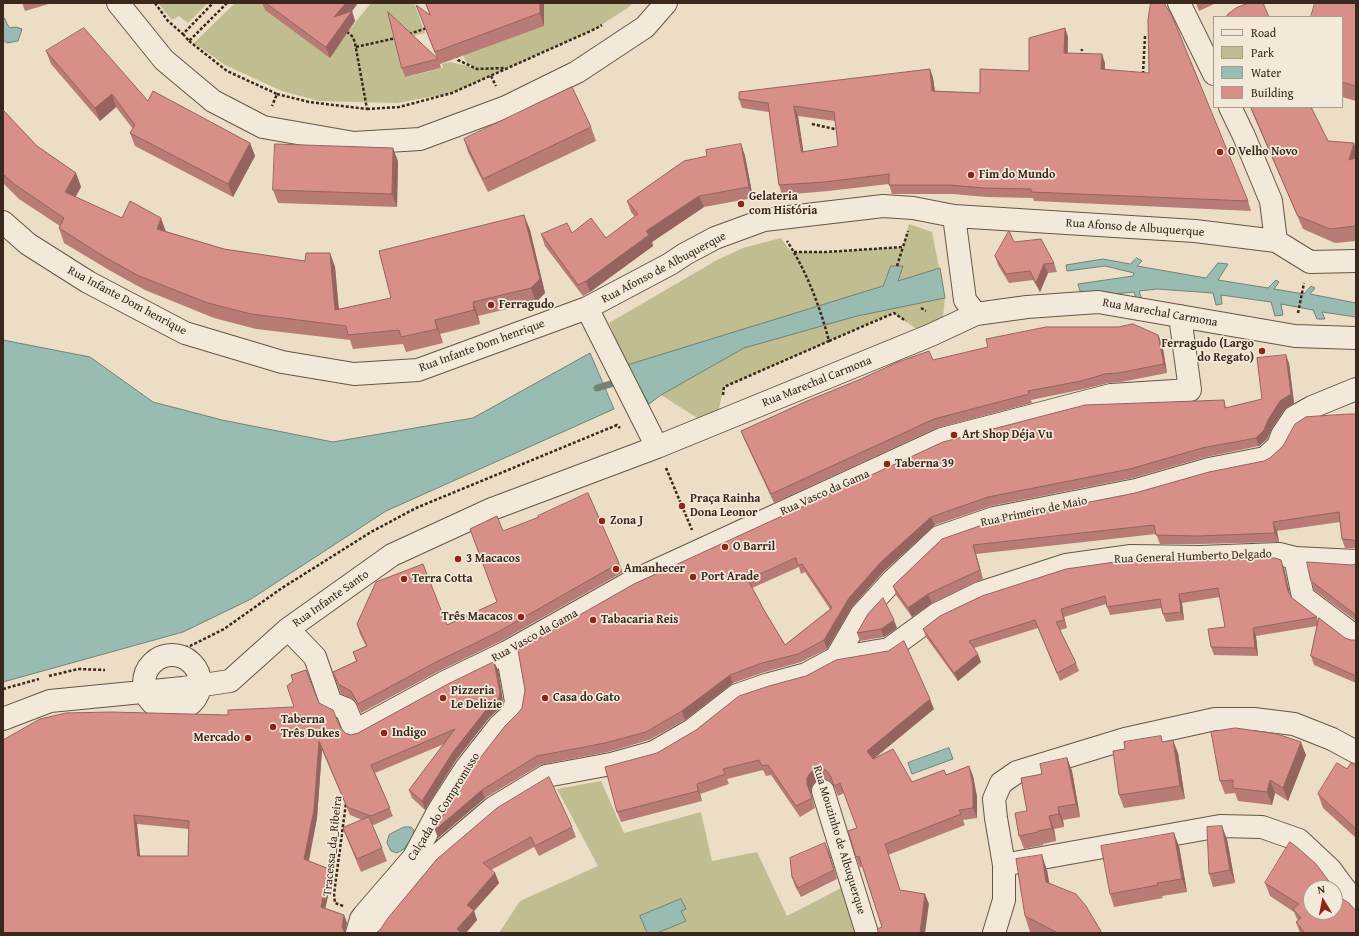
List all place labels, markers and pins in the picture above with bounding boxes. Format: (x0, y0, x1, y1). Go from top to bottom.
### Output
place label: O Velho Novo (1228, 145, 1298, 159)
marker: O Velho Novo (1215, 147, 1225, 157)
place label: Fim do Mundo (979, 168, 1055, 182)
marker: Fim do Mundo (966, 170, 976, 180)
place label: Gelateria com História (749, 190, 817, 218)
marker: Gelateria com História (736, 199, 746, 209)
place label: Ferragudo (499, 298, 554, 312)
marker: Ferragudo (486, 300, 496, 310)
place label: Ferragudo (Largo do Regato) (1162, 337, 1254, 365)
marker: Ferragudo (Largo do Regato) (1257, 346, 1267, 356)
place label: Art Shop Déja Vu (962, 428, 1053, 442)
marker: Art Shop Déja Vu (949, 430, 959, 440)
place label: Taberna 39 (895, 457, 954, 471)
marker: Taberna 39 (882, 459, 892, 469)
place label: Praça Rainha Dona Leonor (690, 492, 760, 520)
marker: Praça Rainha Dona Leonor (677, 501, 687, 511)
place label: Zona J (610, 514, 643, 528)
marker: Zona J (597, 516, 607, 526)
place label: O Barril (733, 540, 775, 554)
marker: O Barril (720, 542, 730, 552)
place label: 3 Macacos (466, 552, 520, 566)
marker: 3 Macacos (453, 554, 463, 564)
place label: Amanhecer (624, 562, 685, 576)
marker: Amanhecer (611, 564, 621, 574)
place label: Port Arade (701, 570, 759, 584)
place label: Terra Cotta (412, 572, 473, 586)
marker: Port Arade (688, 572, 698, 582)
marker: Terra Cotta (399, 574, 409, 584)
place label: Três Macacos (441, 610, 513, 624)
marker: Três Macacos (516, 612, 526, 622)
place label: Tabacaria Reis (601, 613, 678, 627)
marker: Tabacaria Reis (588, 615, 598, 625)
place label: Pizzeria Le Delizie (451, 684, 502, 712)
place label: Casa do Gato (553, 691, 620, 705)
marker: Pizzeria Le Delizie (438, 693, 448, 703)
marker: Casa do Gato (540, 693, 550, 703)
place label: Taberna Três Dukes (281, 713, 340, 741)
marker: Taberna Três Dukes (268, 722, 278, 732)
place label: Indigo (392, 726, 426, 740)
marker: Indigo (379, 728, 389, 738)
place label: Mercado (193, 731, 240, 745)
marker: Mercado (243, 733, 253, 743)

